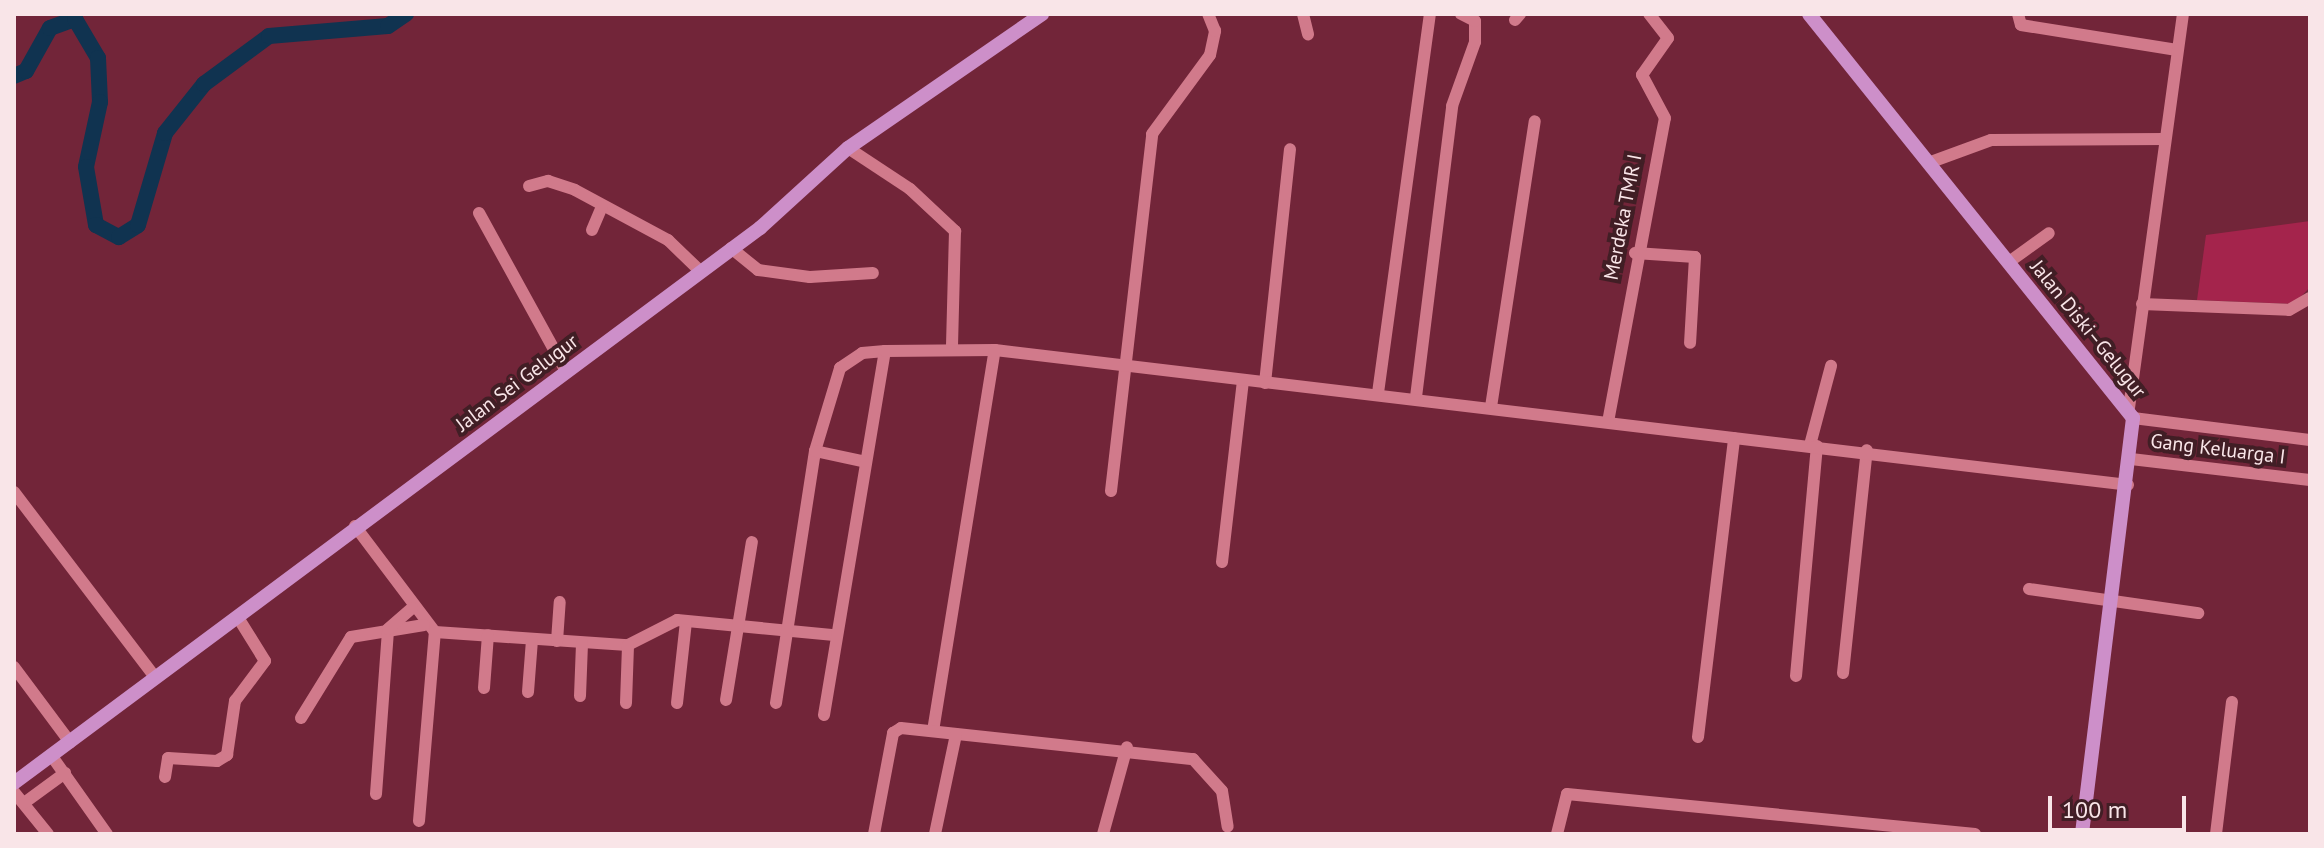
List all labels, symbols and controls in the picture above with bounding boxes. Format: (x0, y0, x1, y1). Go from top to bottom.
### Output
street label: Merdeka TMR I (1599, 152, 1647, 282)
street label: Jalan Diski–Gelugur (2025, 255, 2151, 403)
street label: Jalan Sei Gelugur (451, 329, 583, 437)
street label: Gang Keluarga I (2149, 429, 2287, 469)
scale bar (2052, 780, 2190, 830)
text: 100 m (2062, 794, 2127, 825)

